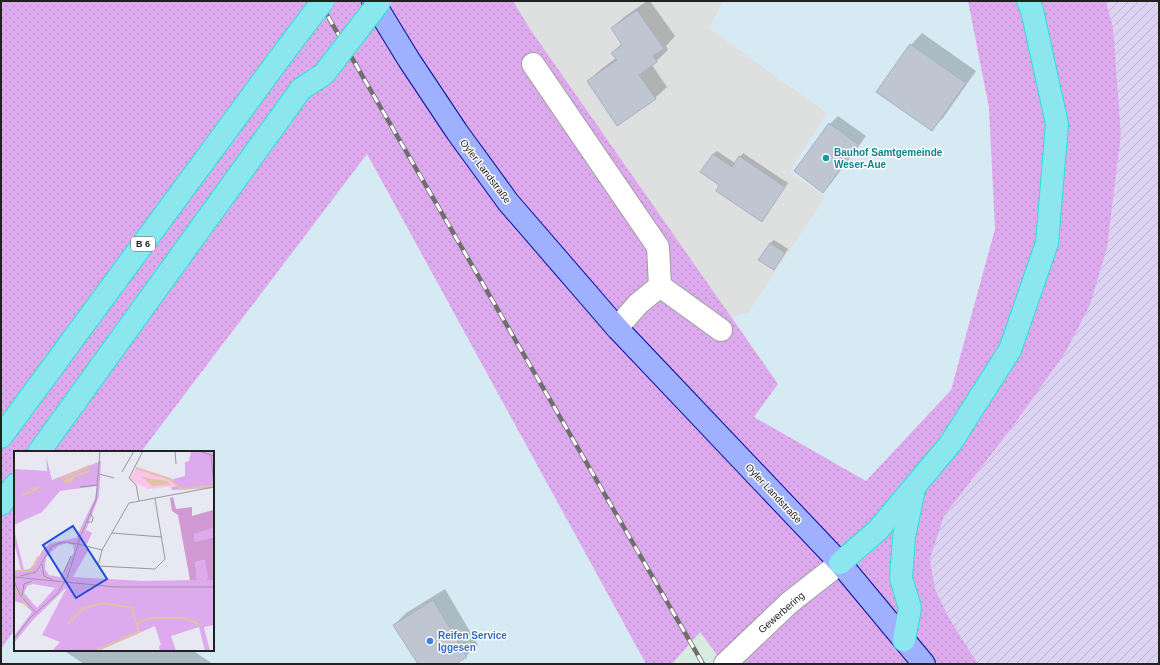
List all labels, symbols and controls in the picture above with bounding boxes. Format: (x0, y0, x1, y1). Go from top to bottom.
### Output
street label: Oyler Landstraße (458, 137, 514, 206)
place label: Bauhof Samtgemeinde Weser-Aue (834, 147, 943, 170)
marker: Bauhof Samtgemeinde Weser-Aue (821, 153, 831, 163)
road number: B 6 (131, 237, 155, 251)
inset map (14, 451, 214, 651)
street label: Oyler Landstraße (743, 461, 804, 526)
street label: Gewerbering (756, 589, 807, 635)
place label: Reifen Service Iggesen (438, 630, 507, 653)
marker: Reifen Service Iggesen (425, 636, 435, 646)

